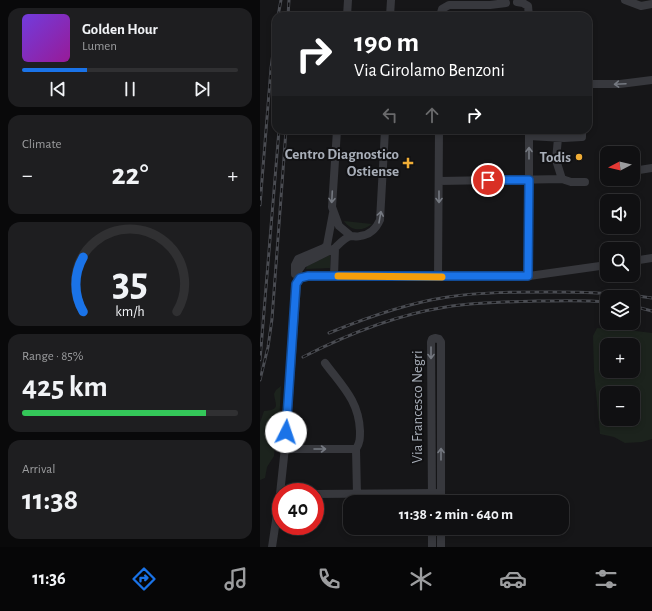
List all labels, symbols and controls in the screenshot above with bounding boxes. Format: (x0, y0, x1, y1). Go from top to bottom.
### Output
text: Golden Hour (82, 22, 158, 37)
icon: right (288, 28, 340, 80)
text: 190 m (354, 29, 419, 57)
text: Lumen (82, 40, 117, 53)
text: Via Girolamo Benzoni (354, 62, 505, 80)
icon: previous (47, 78, 69, 100)
icon: pause (119, 78, 141, 100)
icon: next (191, 78, 213, 100)
one-way arrow (614, 80, 627, 87)
icon: left (379, 104, 401, 126)
icon: ahead (421, 104, 443, 126)
icon: right (463, 104, 485, 126)
text: Climate (22, 138, 61, 151)
north arrow (600, 146, 640, 186)
map controls (600, 146, 640, 426)
place label: Centro Diagnostico Ostiense (285, 147, 399, 179)
one-way arrow (525, 147, 533, 160)
place label: Todis (539, 150, 571, 165)
marker: Todis (574, 152, 584, 162)
marker: Centro Diagnostico Ostiense (402, 157, 414, 169)
text: 22° (111, 160, 149, 190)
pin (471, 163, 505, 197)
text: − (22, 164, 33, 186)
text: + (227, 164, 238, 186)
icon: arrive (477, 169, 499, 191)
one-way arrow (328, 190, 336, 203)
one-way arrow (435, 190, 443, 203)
button: sound (600, 194, 640, 234)
one-way arrow (376, 211, 384, 224)
button: search (600, 242, 640, 282)
text: 35 (112, 261, 148, 302)
button: layers (600, 290, 640, 330)
text: km/h (115, 304, 145, 318)
button: + (600, 338, 640, 378)
one-way arrow (427, 346, 435, 359)
text: Range · 85% (22, 350, 83, 363)
street label: Via Francesco Negri (410, 350, 425, 464)
text: 425 km (22, 372, 108, 402)
button: − (600, 386, 640, 426)
position arrow (265, 411, 307, 453)
one-way arrow (313, 445, 326, 453)
one-way arrow (437, 448, 445, 461)
text: Arrival (22, 463, 55, 476)
speed limit sign: 40 (272, 483, 324, 535)
text: 11:38 (22, 485, 78, 515)
text: 11:38 · 2 min · 640 m (399, 507, 513, 522)
icon: directions (130, 565, 158, 593)
icon: music (222, 565, 250, 593)
icon: phone (315, 565, 343, 593)
icon: climate (407, 565, 435, 593)
icon: car (499, 565, 527, 593)
icon: filters (592, 565, 620, 593)
text: 11:36 (32, 570, 66, 588)

